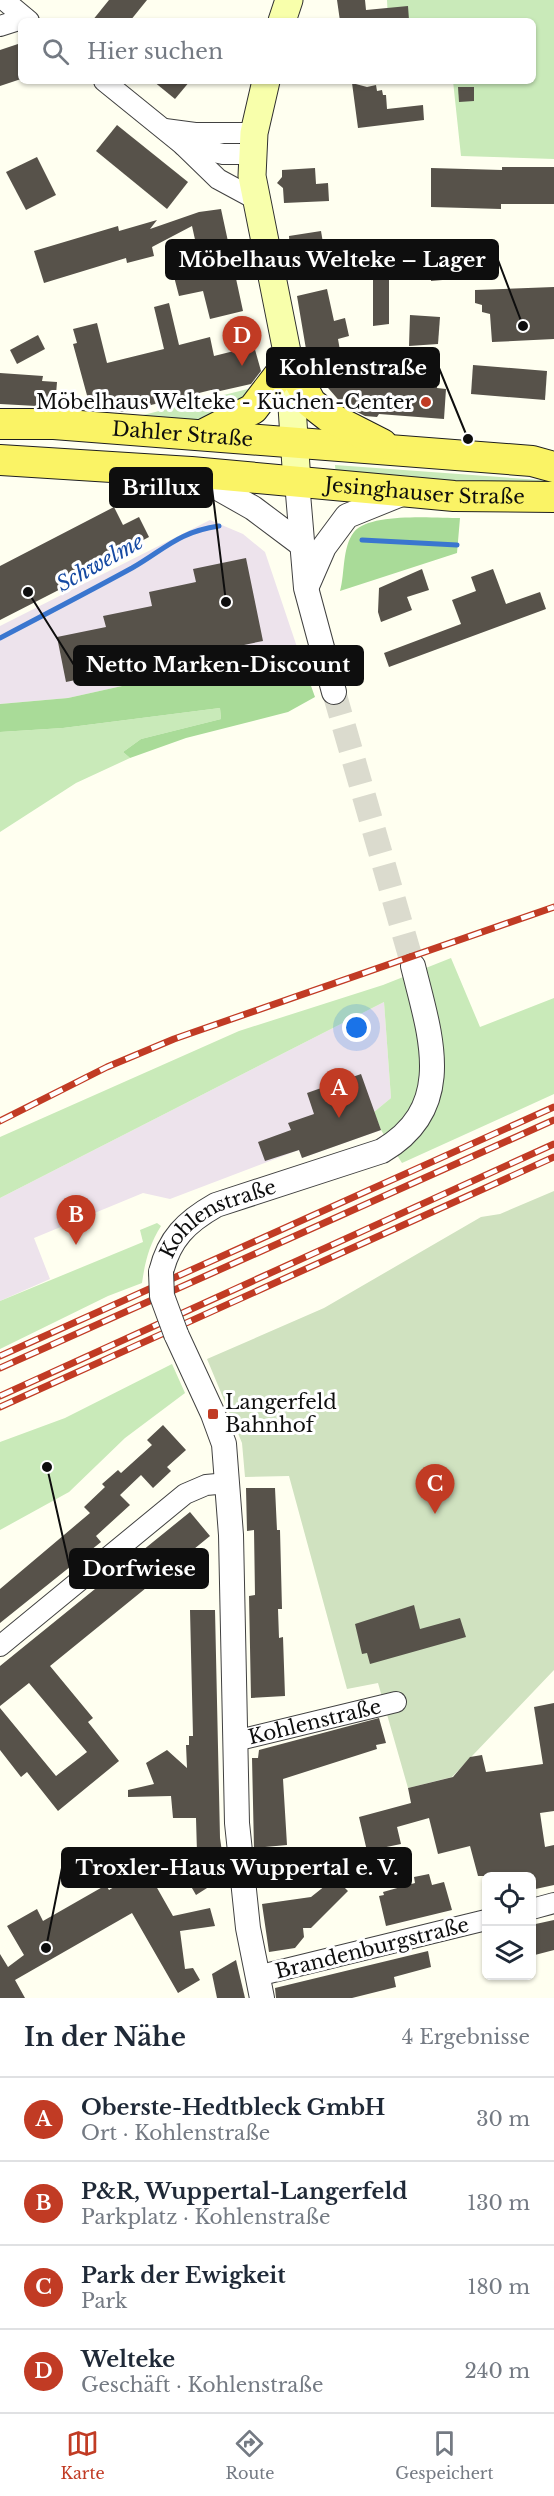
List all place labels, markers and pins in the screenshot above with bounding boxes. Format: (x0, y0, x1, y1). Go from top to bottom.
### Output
callout: Möbelhaus Welteke – Lager (166, 240, 498, 279)
pin: D (222, 316, 262, 366)
callout: Kohlenstraße (267, 348, 439, 387)
place label: Möbelhaus Welteke - Küchen-Center (36, 390, 414, 414)
marker: Möbelhaus Welteke - Küchen-Center (419, 395, 433, 409)
callout: Brillux (110, 468, 212, 507)
callout: Netto Marken-Discount (74, 646, 363, 685)
pin: A (320, 1068, 358, 1118)
pin: B (56, 1196, 96, 1245)
place label: Langerfeld Bahnhof (225, 1390, 337, 1437)
marker: Langerfeld Bahnhof (206, 1407, 220, 1421)
pin: C (416, 1464, 454, 1514)
callout: Dorfwiese (70, 1549, 208, 1588)
callout: Troxler-Haus Wuppertal e. V. (62, 1848, 411, 1887)

